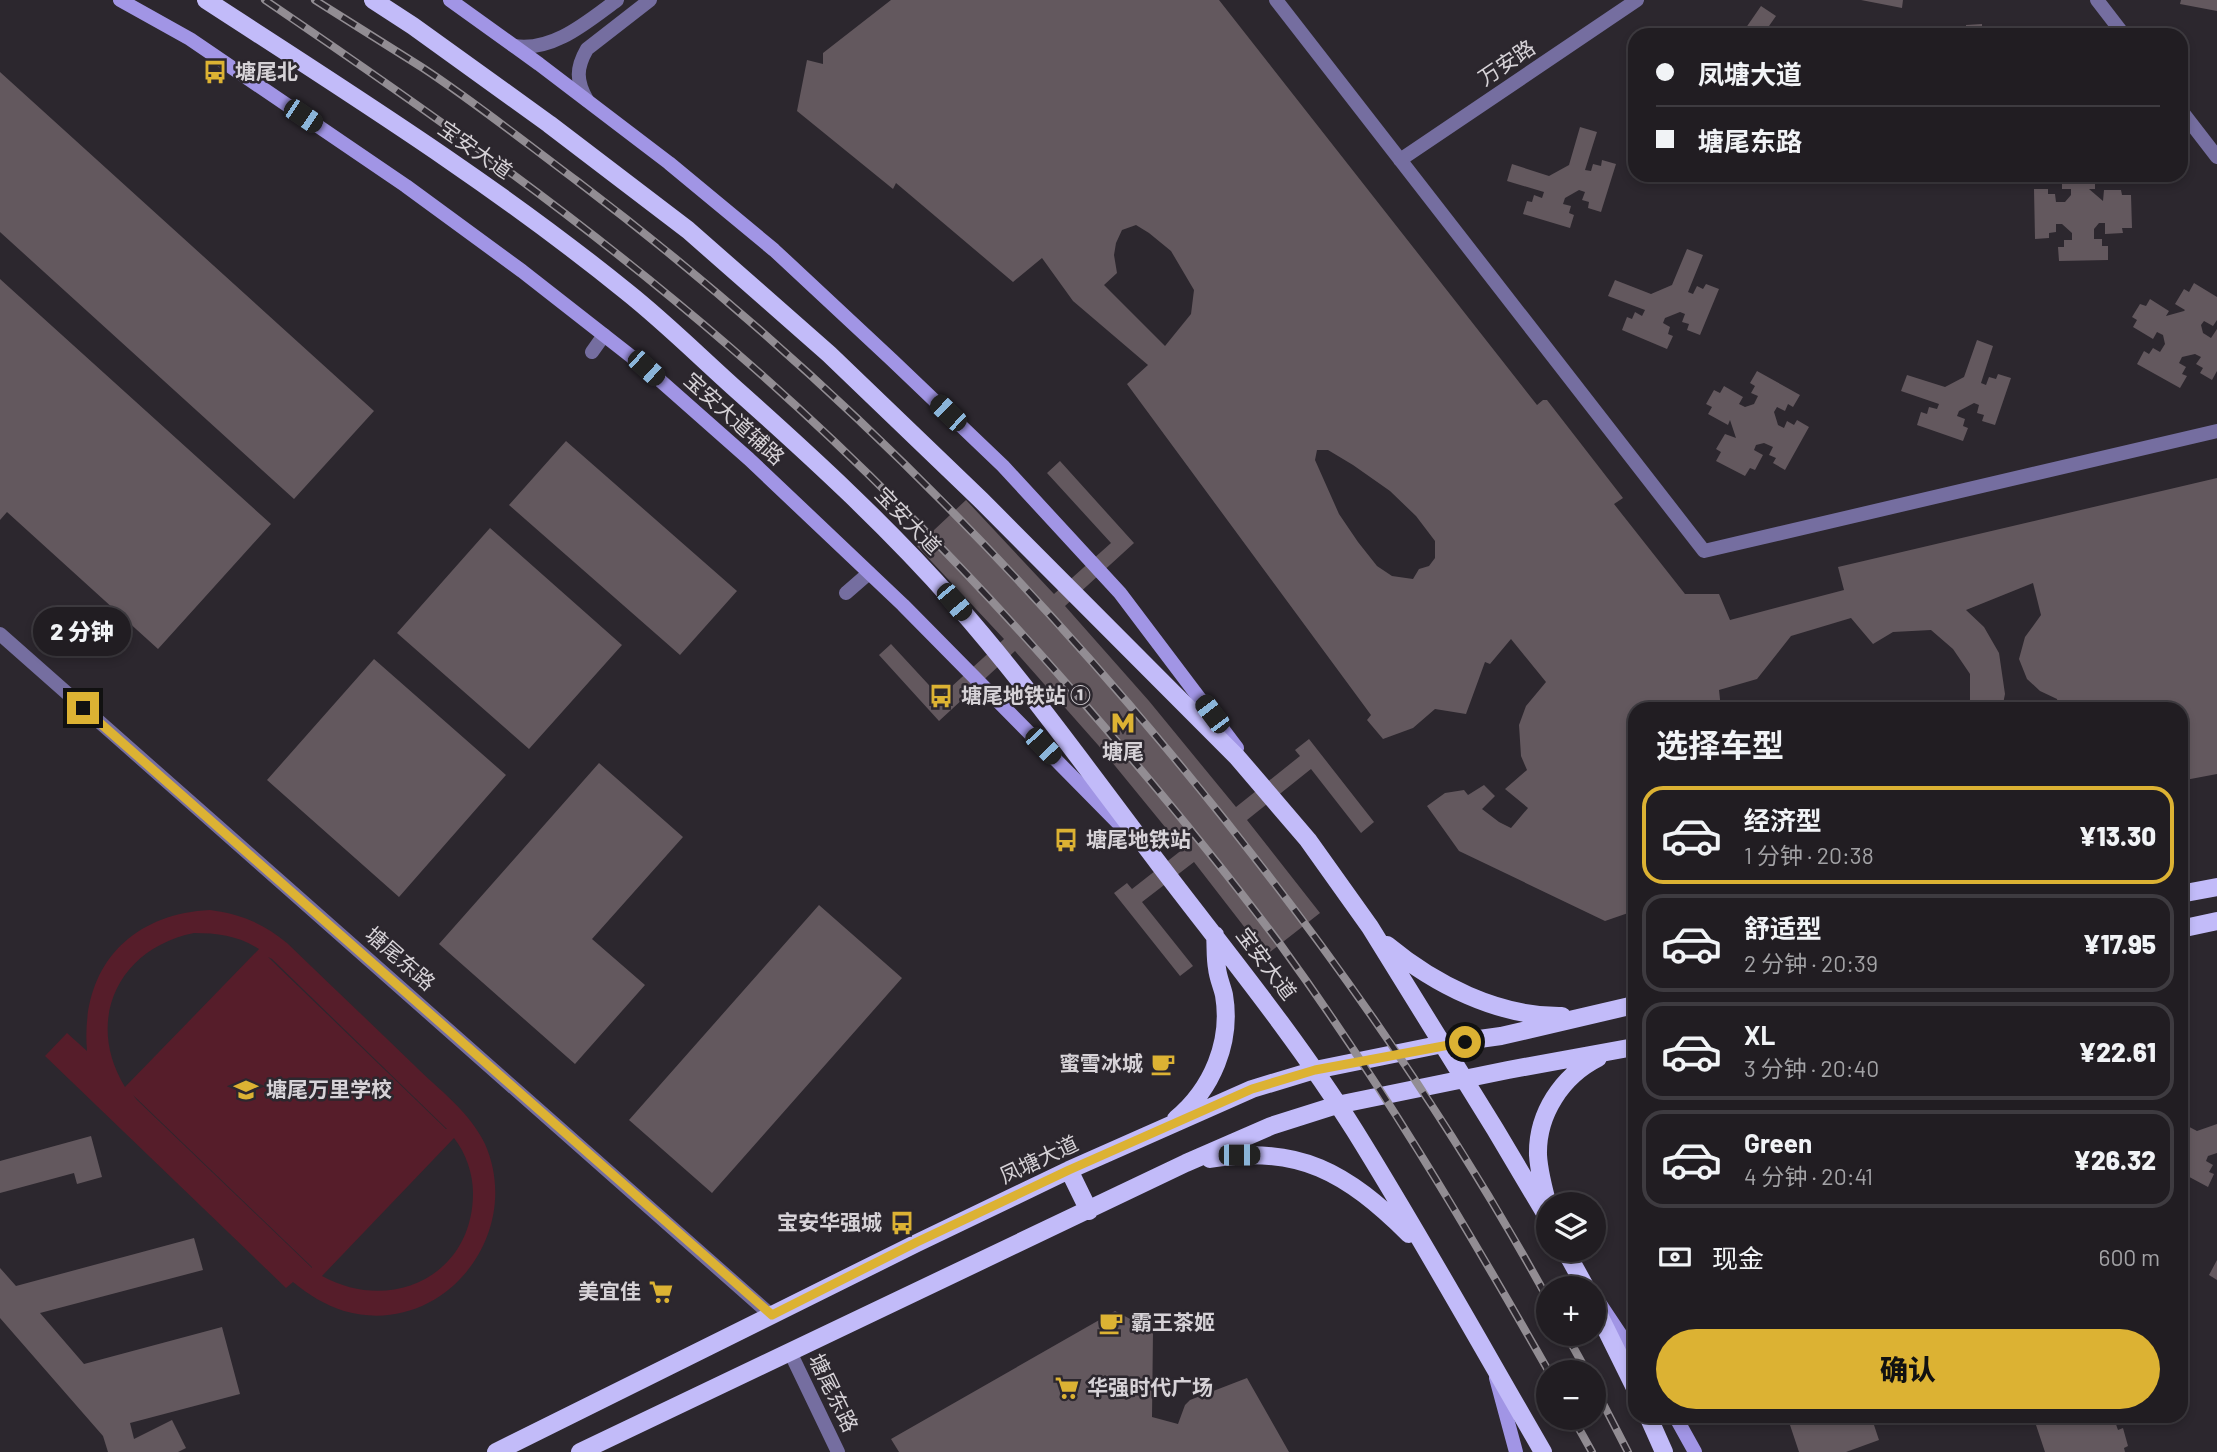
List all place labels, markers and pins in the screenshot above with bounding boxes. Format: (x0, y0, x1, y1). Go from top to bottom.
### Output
bus stop icon: 塘尾北 (201, 58, 229, 86)
place label: 塘尾北 (235, 58, 298, 83)
bus stop icon: 塘尾地铁站 ① (927, 682, 955, 710)
place label: 塘尾地铁站 ① (961, 682, 1091, 707)
metro station icon: 塘尾 (1109, 709, 1137, 737)
place label: 塘尾 (1102, 738, 1144, 763)
bus stop icon: 塘尾地铁站 (1052, 826, 1080, 854)
place label: 塘尾地铁站 (1086, 826, 1191, 851)
place label: 蜜雪冰城 (1059, 1050, 1143, 1075)
cafe icon: 蜜雪冰城 (1149, 1050, 1177, 1078)
school or university icon: 塘尾万里学校 (232, 1076, 260, 1104)
place label: 塘尾万里学校 (266, 1076, 392, 1101)
place label: 宝安华强城 (777, 1209, 882, 1234)
bus stop icon: 宝安华强城 (888, 1209, 916, 1237)
place label: 美宜佳 (578, 1278, 641, 1303)
supermarket icon: 美宜佳 (647, 1278, 675, 1306)
cafe icon: 霸王茶姬 (1097, 1309, 1125, 1337)
place label: 霸王茶姬 (1131, 1309, 1215, 1334)
supermarket icon: 华强时代广场 (1053, 1374, 1081, 1402)
place label: 华强时代广场 (1087, 1374, 1213, 1399)

